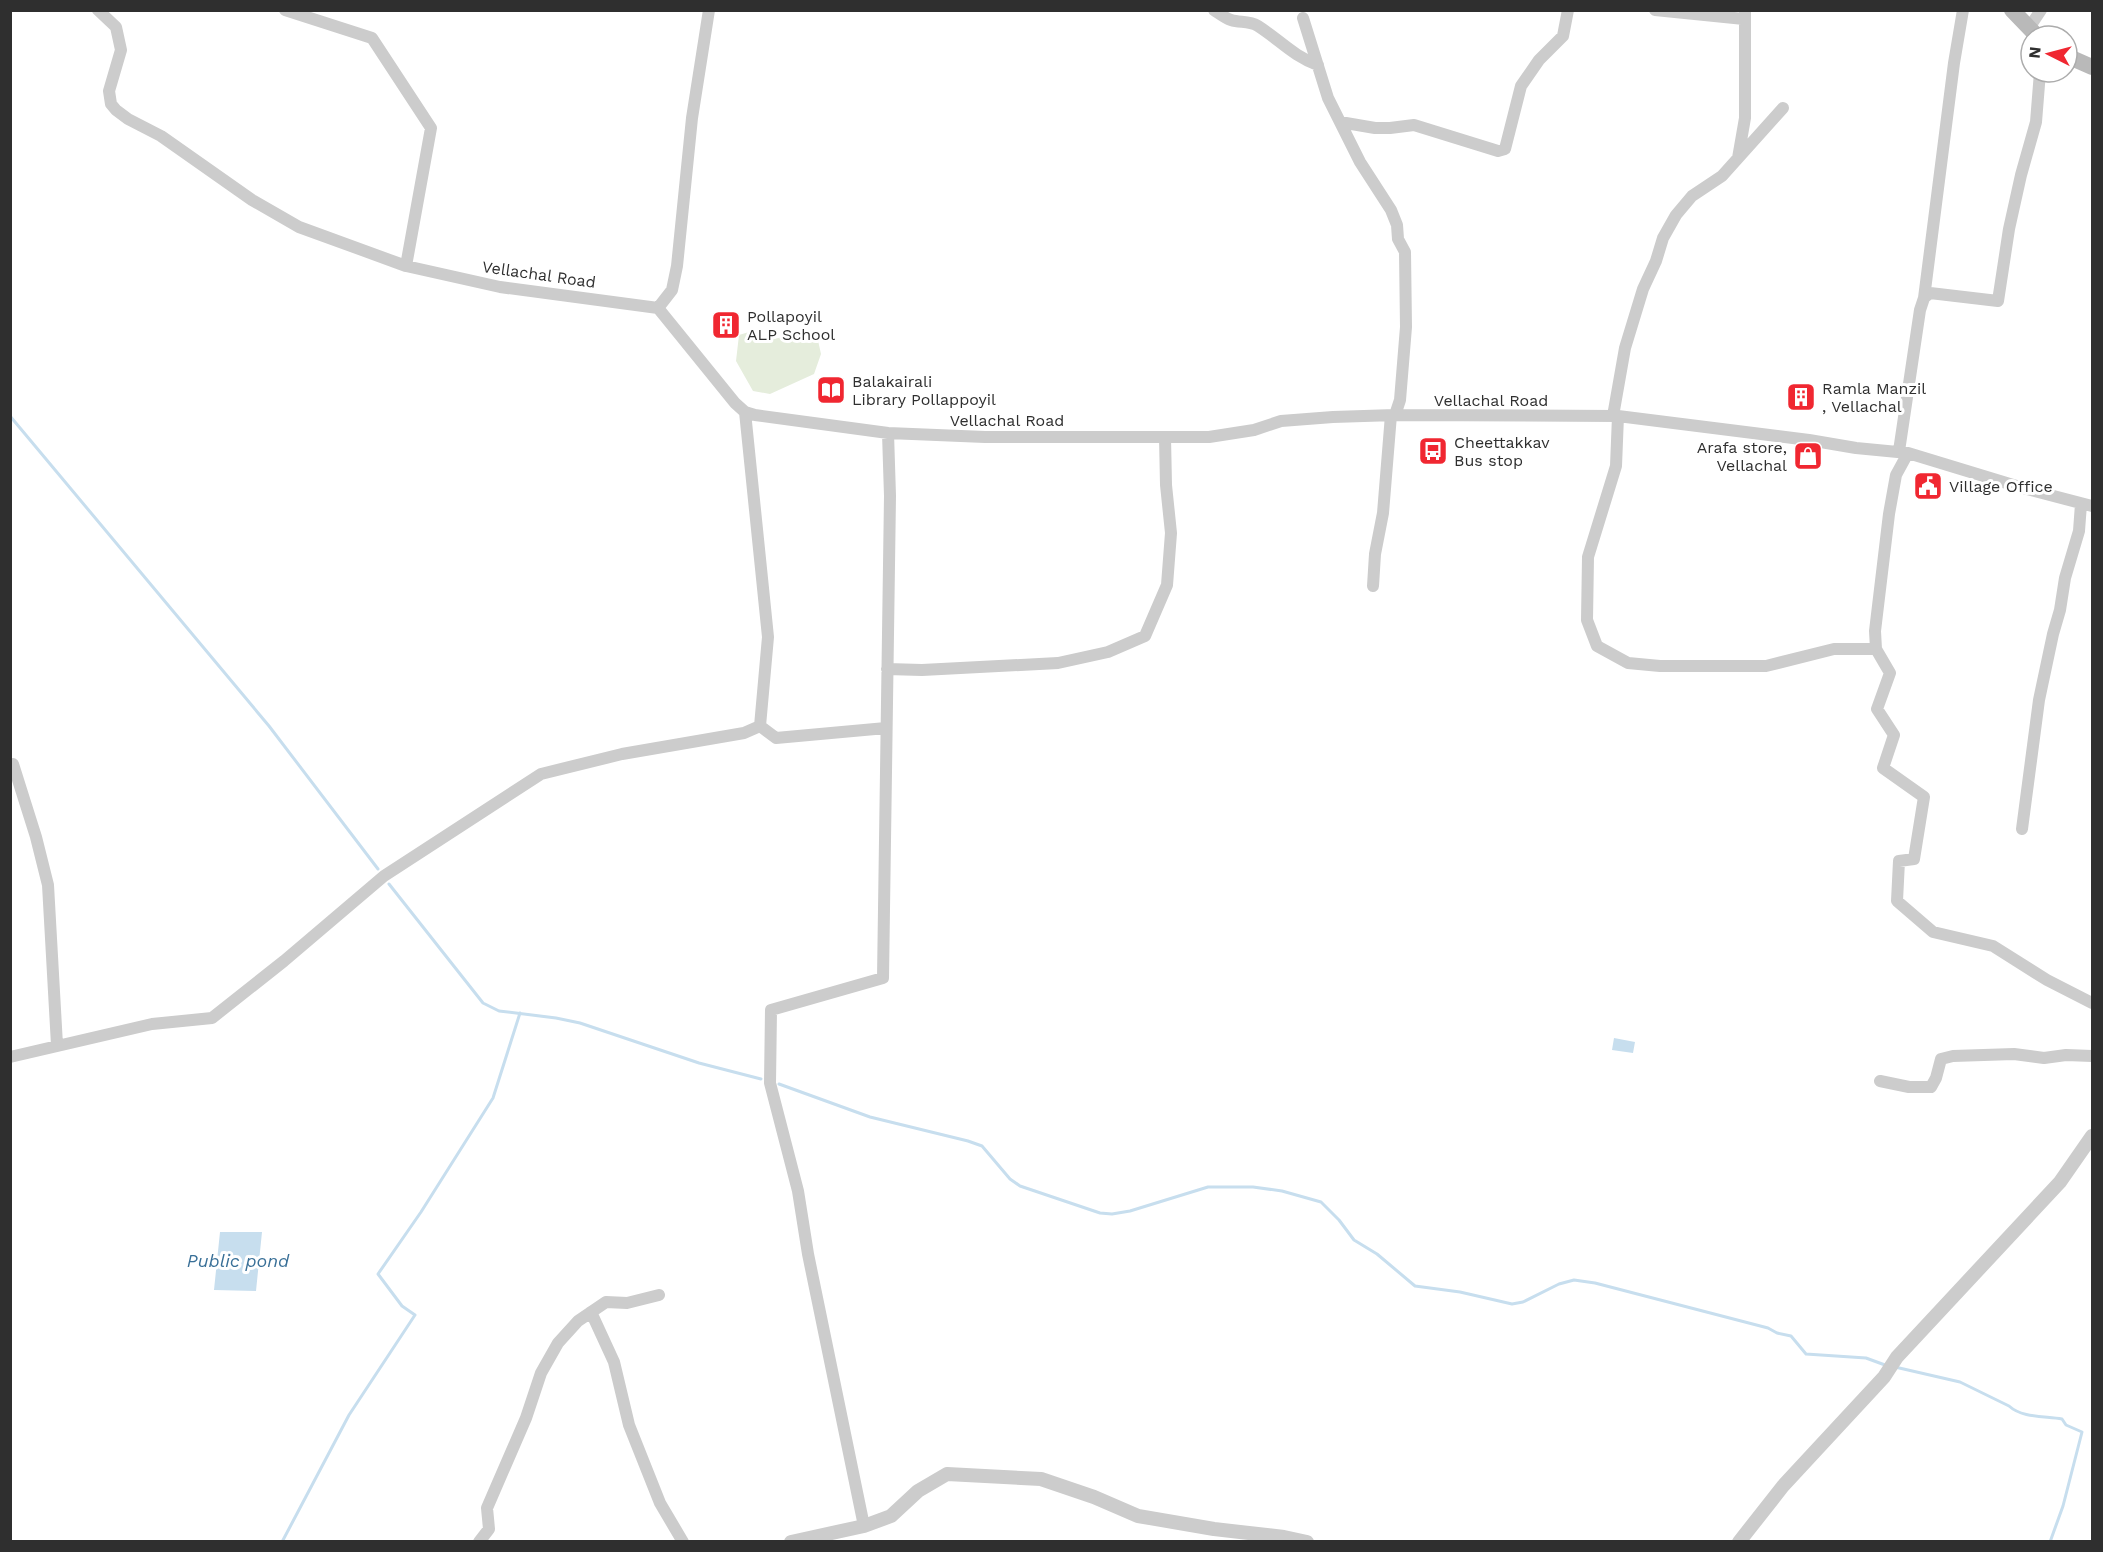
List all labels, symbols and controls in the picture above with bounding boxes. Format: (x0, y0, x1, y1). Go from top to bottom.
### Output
north arrow (2019, 24, 2079, 84)
text: N (2025, 46, 2045, 59)
street label: Vellachal Road (481, 257, 597, 292)
place label: Pollapoyil ALP School (747, 307, 835, 344)
building icon: Pollapoyil ALP School (710, 309, 742, 341)
place label: Balakairali Library Pollappoyil (852, 372, 996, 409)
library icon: Balakairali Library Pollappoyil (815, 374, 847, 406)
place label: Ramla Manzil , Vellachal (1822, 379, 1926, 416)
building icon: Ramla Manzil , Vellachal (1785, 381, 1817, 413)
street label: Vellachal Road (1434, 391, 1548, 410)
street label: Vellachal Road (950, 411, 1064, 430)
place label: Cheettakkav Bus stop (1454, 433, 1550, 470)
bus stop icon: Cheettakkav Bus stop (1417, 435, 1449, 467)
place label: Arafa store, Vellachal (1697, 438, 1787, 475)
shop icon: Arafa store, Vellachal (1792, 440, 1824, 472)
public building icon: Village Office (1912, 470, 1944, 502)
place label: Village Office (1949, 477, 2053, 496)
water label: Public pond (187, 1250, 290, 1271)

